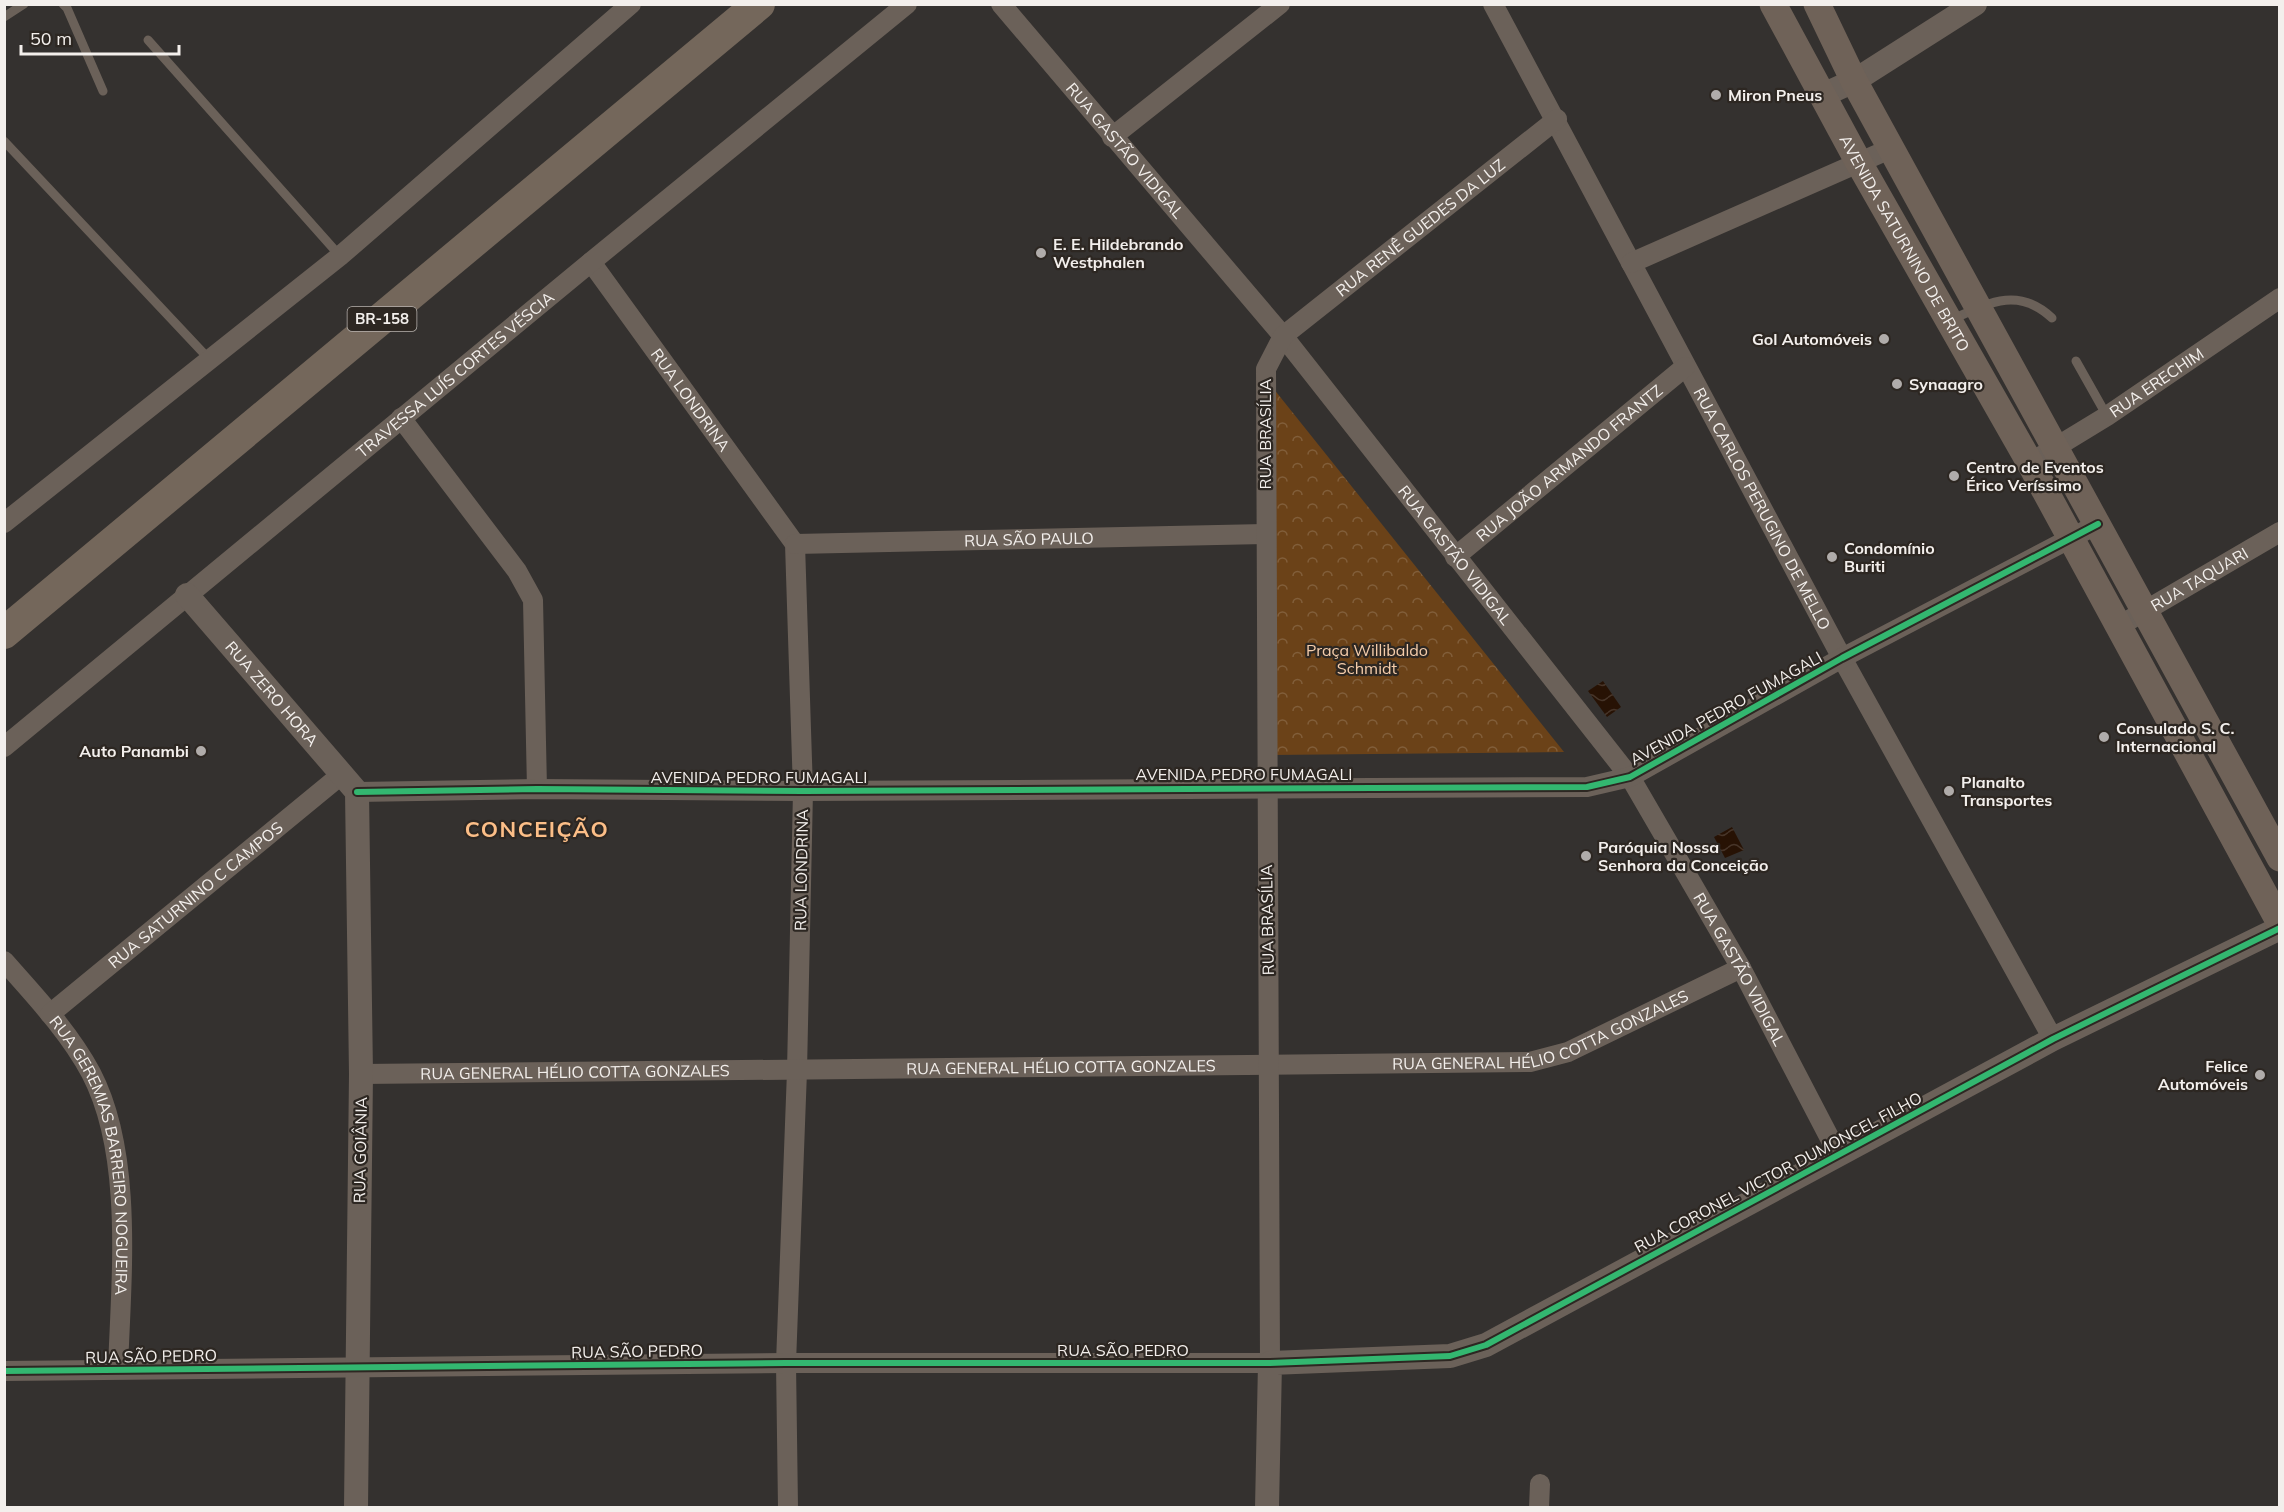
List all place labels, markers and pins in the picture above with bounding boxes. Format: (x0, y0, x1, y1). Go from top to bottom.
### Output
place label: Miron Pneus (1728, 85, 1822, 105)
marker: Miron Pneus (1709, 88, 1723, 102)
place label: E. E. Hildebrando Westphalen (1053, 234, 1184, 272)
marker: E. E. Hildebrando Westphalen (1034, 246, 1048, 260)
place label: Gol Automóveis (1752, 329, 1872, 349)
marker: Gol Automóveis (1877, 332, 1891, 346)
place label: Synaagro (1909, 374, 1983, 394)
marker: Synaagro (1890, 377, 1904, 391)
place label: Centro de Eventos Érico Veríssimo (1966, 457, 2104, 495)
marker: Centro de Eventos Érico Veríssimo (1947, 469, 1961, 483)
place label: Condomínio Buriti (1844, 538, 1935, 576)
marker: Condomínio Buriti (1825, 550, 1839, 564)
place label: Consulado S. C. Internacional (2116, 718, 2235, 756)
marker: Consulado S. C. Internacional (2097, 730, 2111, 744)
place label: Auto Panambi (79, 741, 189, 761)
marker: Auto Panambi (194, 744, 208, 758)
place label: Planalto Transportes (1961, 772, 2052, 810)
marker: Planalto Transportes (1942, 784, 1956, 798)
place label: Paróquia Nossa Senhora da Conceição (1598, 837, 1768, 875)
marker: Paróquia Nossa Senhora da Conceição (1579, 849, 1593, 863)
place label: Felice Automóveis (2158, 1056, 2248, 1094)
marker: Felice Automóveis (2253, 1068, 2267, 1082)

